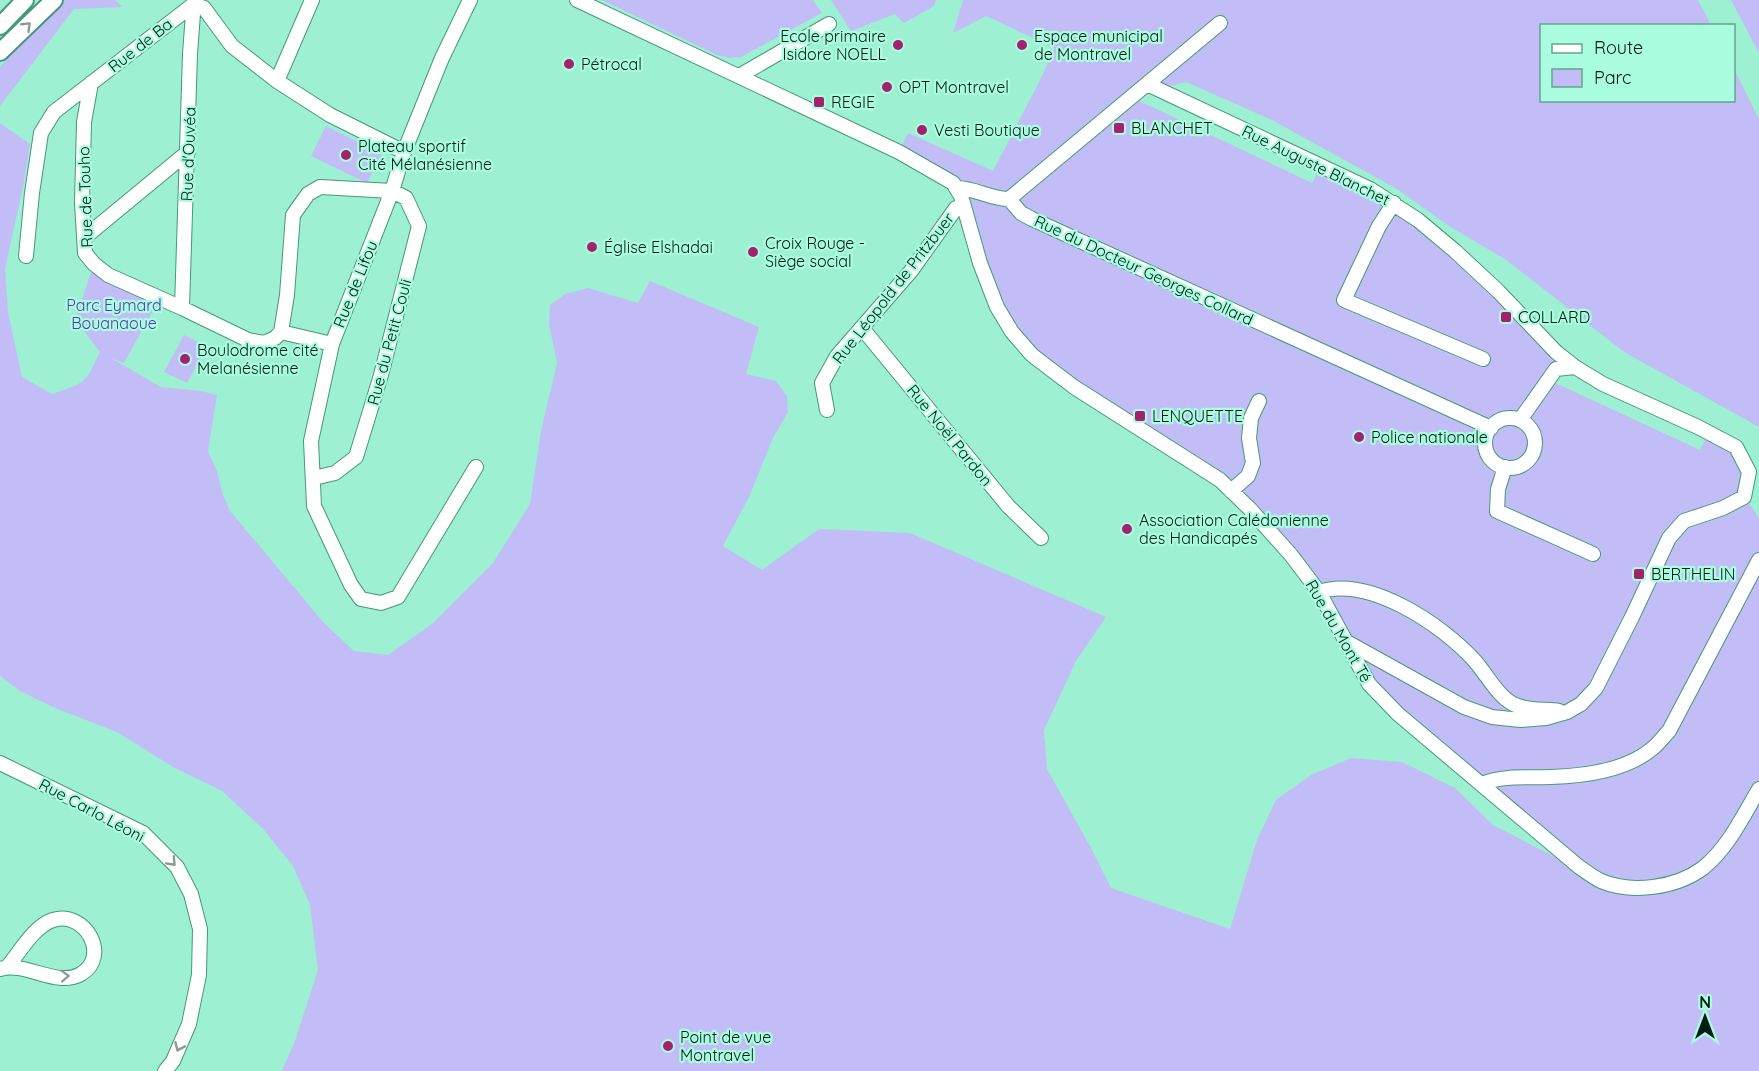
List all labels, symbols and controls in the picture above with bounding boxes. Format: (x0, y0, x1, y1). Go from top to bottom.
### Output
street label: Rue de Ba (104, 14, 176, 76)
one-way arrow (20, 22, 31, 33)
legend (1540, 24, 1735, 102)
place label: Ecole primaire Isidore NOELL (780, 26, 886, 64)
place label: Espace municipal de Montravel (1034, 26, 1163, 64)
text: Route (1594, 36, 1643, 59)
marker: Ecole primaire Isidore NOELL (891, 38, 905, 52)
marker: Espace municipal de Montravel (1015, 38, 1029, 52)
place label: Pétrocal (581, 54, 642, 74)
marker: Pétrocal (562, 57, 576, 71)
text: Parc (1594, 66, 1631, 89)
place label: OPT Montravel (899, 77, 1009, 97)
marker: OPT Montravel (880, 80, 894, 94)
place label: REGIE (831, 92, 875, 112)
marker: REGIE (812, 95, 826, 109)
street label: Rue d'Ouvéa (176, 106, 200, 202)
place label: BLANCHET (1131, 118, 1213, 138)
place label: Vesti Boutique (934, 120, 1040, 140)
street label: Rue Auguste Blanchet (1239, 120, 1393, 210)
marker: BLANCHET (1112, 121, 1126, 135)
marker: Vesti Boutique (915, 123, 929, 137)
place label: Plateau sportif Cité Mélanésienne (358, 136, 492, 174)
street label: Rue de Touho (73, 146, 97, 248)
marker: Plateau sportif Cité Mélanésienne (339, 148, 353, 162)
street label: Rue Léopold de Pritzbuer (828, 208, 958, 368)
street label: Rue du Docteur Georges Collard (1031, 210, 1257, 330)
place label: Croix Rouge - Siège social (765, 233, 865, 271)
place label: Église Elshadai (604, 237, 713, 257)
street label: Rue de Lifou (328, 238, 382, 330)
marker: Église Elshadai (585, 240, 599, 254)
marker: Croix Rouge - Siège social (746, 245, 760, 259)
street label: Rue du Petit Couli (363, 277, 415, 407)
park label: Parc Eymard Bouanaoue (66, 295, 162, 333)
place label: COLLARD (1518, 307, 1590, 327)
marker: COLLARD (1499, 310, 1513, 324)
place label: Boulodrome cité Melanésienne (197, 340, 319, 378)
marker: Boulodrome cité Melanésienne (178, 352, 192, 366)
street label: Rue Noël Pardon (903, 380, 997, 490)
place label: LENQUETTE (1152, 406, 1243, 426)
marker: LENQUETTE (1133, 409, 1147, 423)
place label: Police nationale (1371, 427, 1488, 447)
marker: Police nationale (1352, 430, 1366, 444)
place label: Association Calédonienne des Handicapés (1139, 510, 1329, 548)
marker: Association Calédonienne des Handicapés (1120, 522, 1134, 536)
place label: BERTHELIN (1651, 564, 1735, 584)
marker: BERTHELIN (1632, 567, 1646, 581)
street label: Rue du Mont Té (1302, 576, 1376, 686)
street label: Rue Carlo Léoni (36, 774, 148, 846)
one-way arrow (164, 855, 175, 866)
one-way arrow (61, 970, 70, 982)
north arrow (1675, 987, 1735, 1047)
text: N (1699, 992, 1711, 1012)
place label: Point de vue Montravel (680, 1027, 771, 1065)
marker: Point de vue Montravel (661, 1039, 675, 1053)
one-way arrow (174, 1041, 186, 1052)

